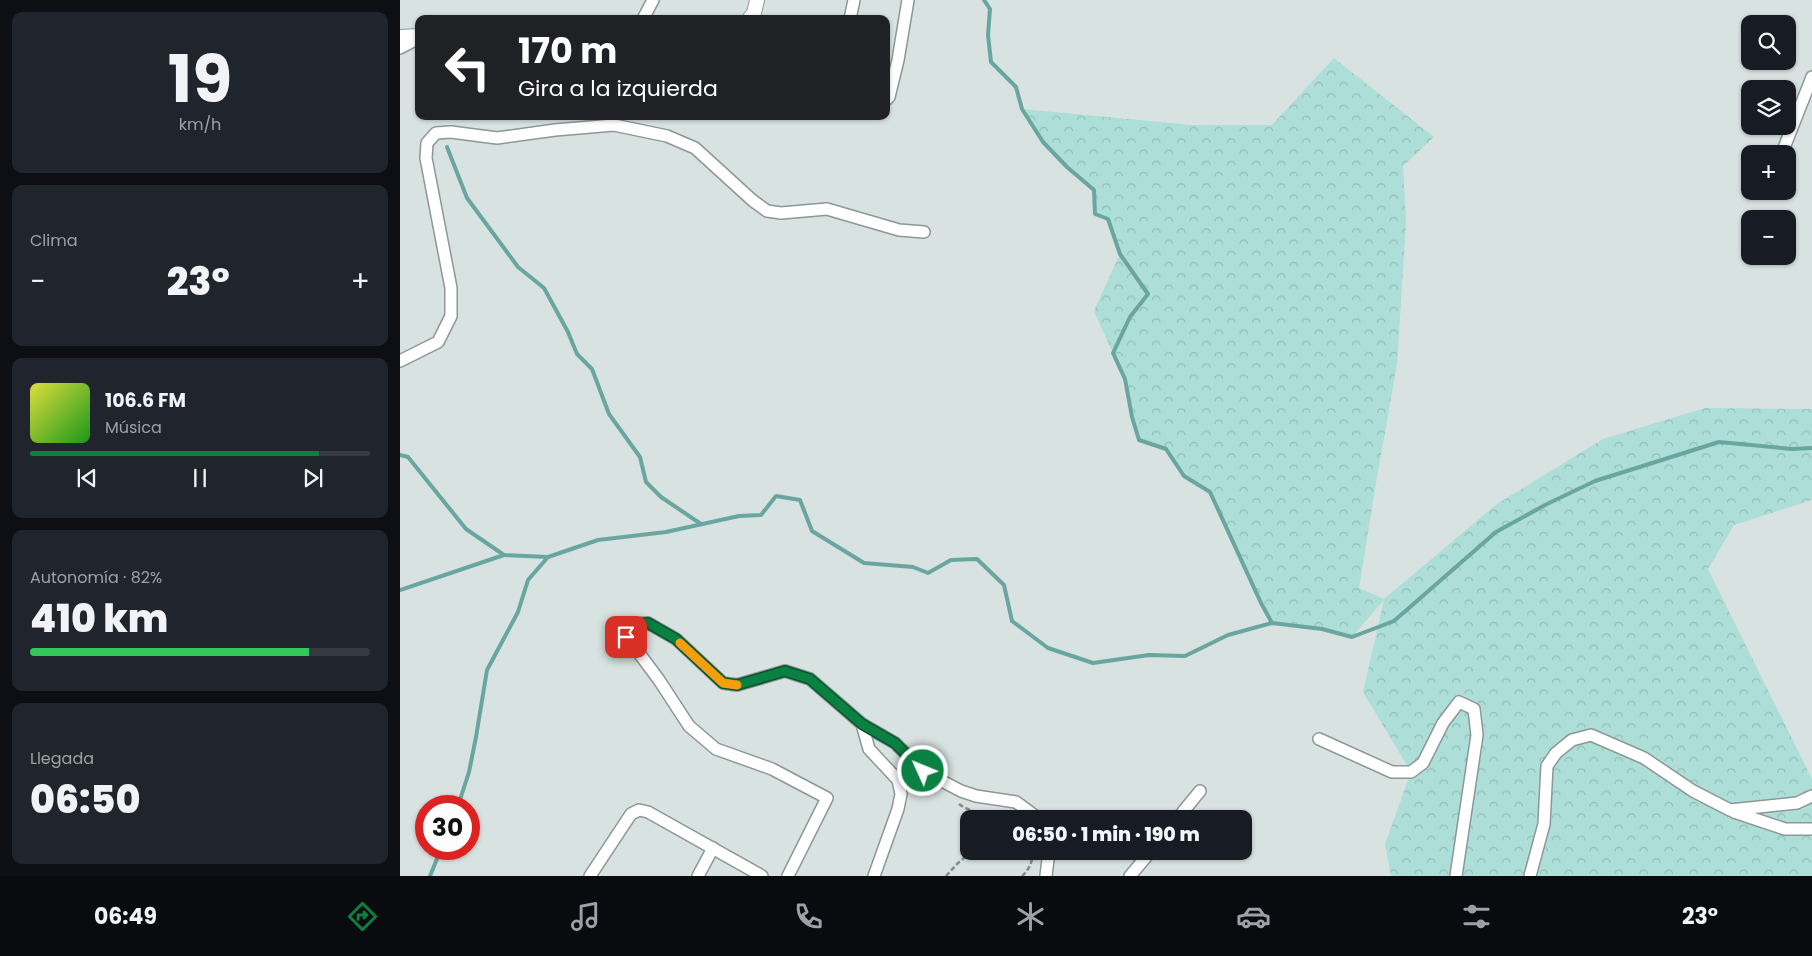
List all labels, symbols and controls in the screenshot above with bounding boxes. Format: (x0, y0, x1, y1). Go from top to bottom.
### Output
map controls (1741, 15, 1796, 265)
button: search (1741, 15, 1796, 70)
text: 170 m (518, 26, 617, 75)
text: 19 (168, 34, 232, 125)
icon: left (435, 35, 500, 100)
text: Gira a la izquierda (518, 73, 718, 104)
button: layers (1741, 80, 1796, 135)
text: km/h (179, 113, 221, 136)
button: + (1741, 145, 1796, 200)
button: − (1741, 210, 1796, 265)
text: Clima (30, 229, 78, 252)
text: 23° (167, 255, 230, 308)
text: − (30, 262, 45, 301)
text: + (351, 262, 370, 301)
text: 106.6 FM (105, 387, 186, 414)
text: Música (105, 416, 162, 439)
icon: previous (73, 464, 101, 492)
icon: pause (186, 464, 214, 492)
icon: next (299, 464, 327, 492)
text: Autonomía · 82% (30, 566, 162, 589)
text: 410 km (30, 592, 168, 645)
pin (605, 616, 647, 658)
icon: arrive (612, 623, 640, 651)
position arrow (896, 744, 948, 796)
text: Llegada (30, 747, 94, 770)
text: 06:50 (30, 773, 140, 826)
speed limit sign: 30 (415, 795, 480, 860)
text: 06:50 · 1 min · 190 m (1012, 821, 1200, 848)
icon: directions (345, 899, 380, 934)
icon: music (568, 899, 603, 934)
icon: phone (791, 899, 826, 934)
icon: climate (1013, 899, 1048, 934)
icon: car (1236, 899, 1271, 934)
icon: filters (1459, 899, 1494, 934)
text: 06:49 (94, 901, 157, 932)
text: 23° (1682, 901, 1718, 932)

